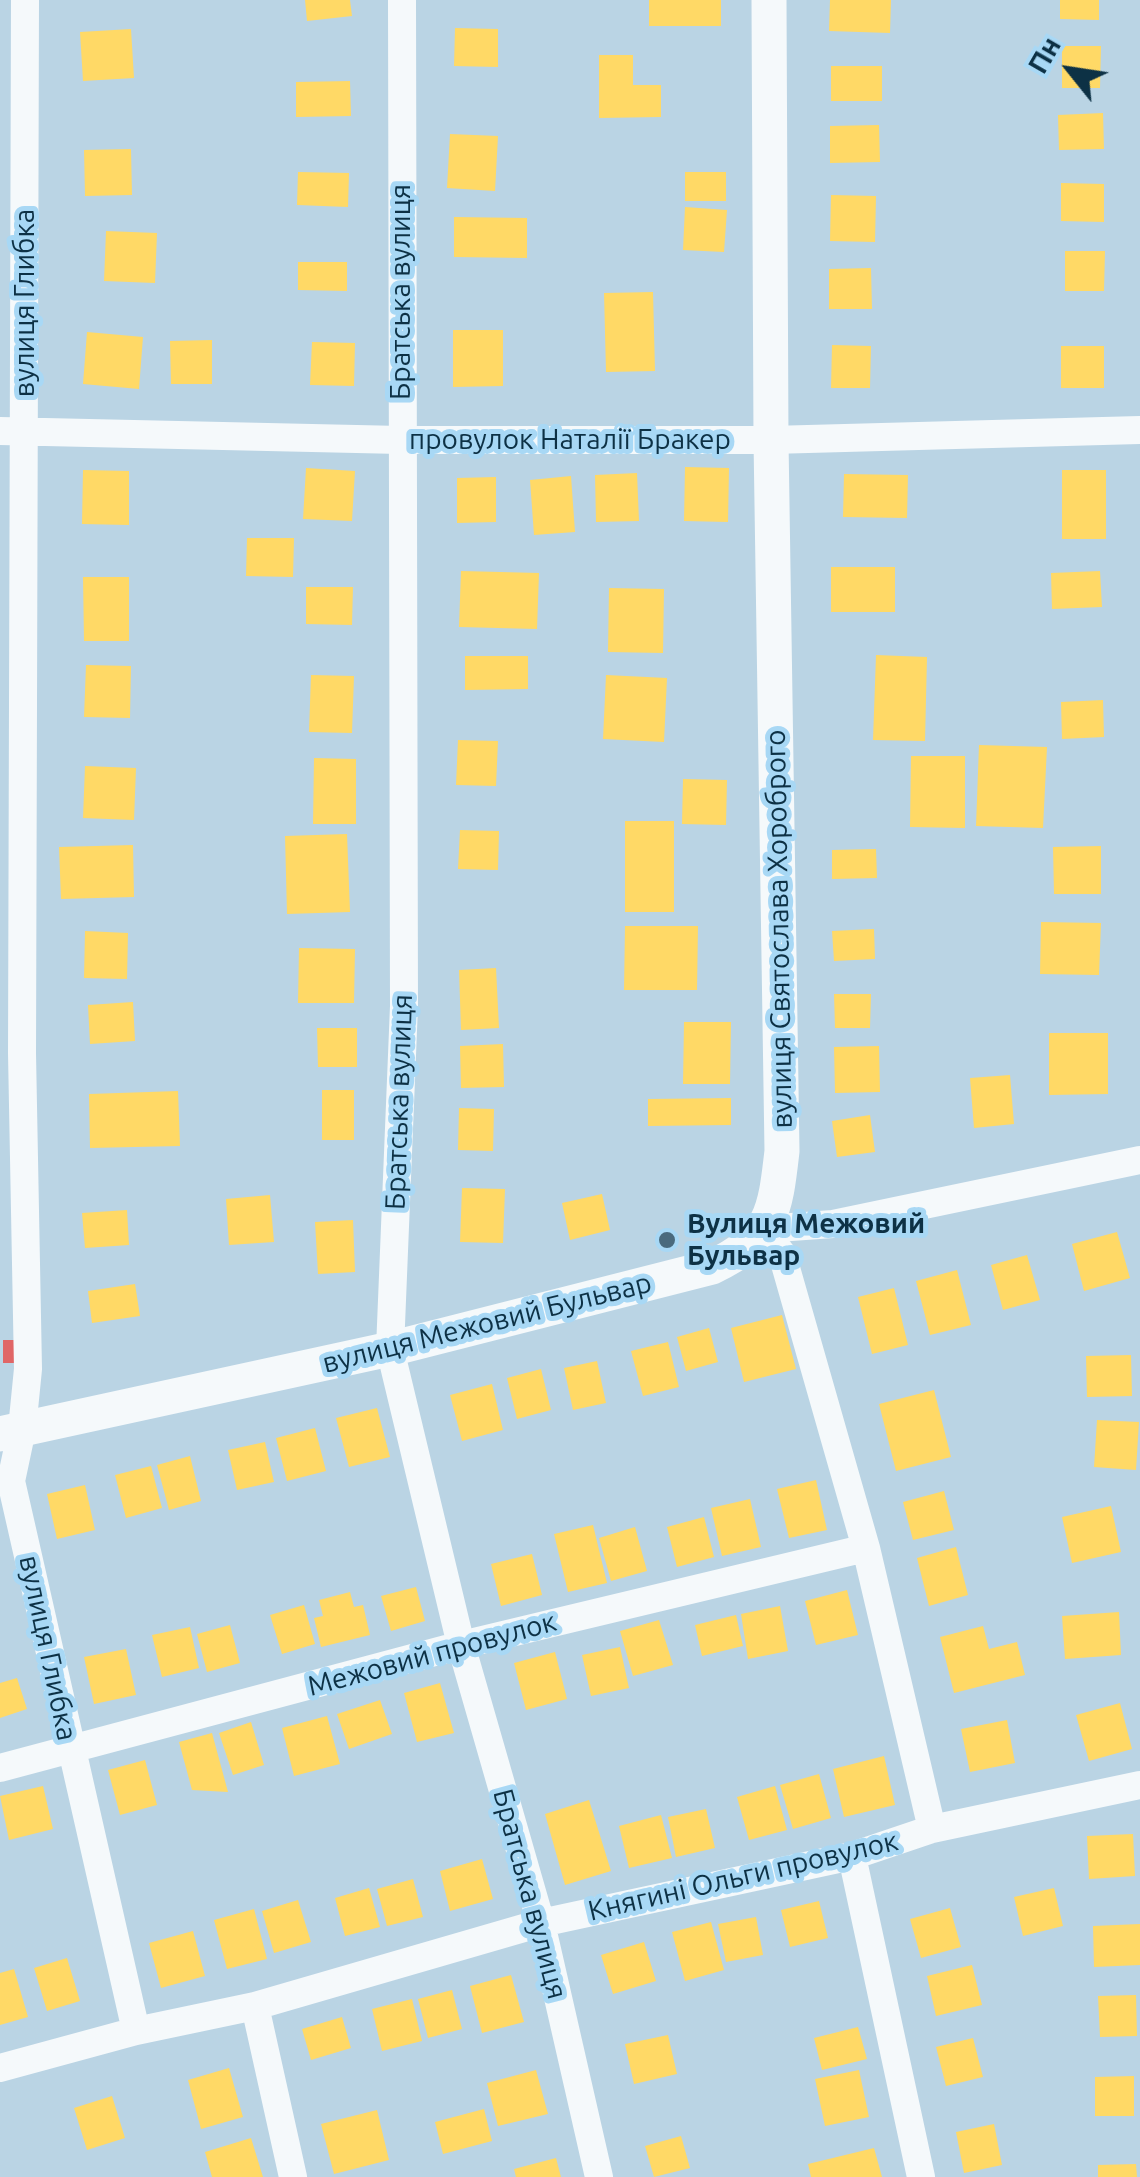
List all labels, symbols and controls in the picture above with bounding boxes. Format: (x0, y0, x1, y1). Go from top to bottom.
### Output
north arrow (1020, 20, 1120, 120)
text: Пн (1021, 31, 1066, 78)
street label: Братська вулиця (384, 184, 418, 400)
street label: вулиця Глибка (8, 209, 42, 397)
street label: провулок Наталії Бракер (409, 423, 731, 457)
street label: вулиця Святослава Хороброго (759, 729, 799, 1129)
street label: Братська вулиця (378, 994, 420, 1210)
place label: Вулиця Межовий Бульвар (687, 1207, 925, 1273)
marker: Вулиця Межовий Бульвар (656, 1229, 678, 1251)
street label: вулиця Межовий Бульвар (319, 1266, 655, 1380)
street label: вулиця Глибка (12, 1552, 84, 1744)
street label: Межовий провулок (304, 1605, 560, 1703)
street label: Братська вулиця (486, 1785, 574, 2003)
street label: Княгині Ольги провулок (585, 1824, 901, 1928)

